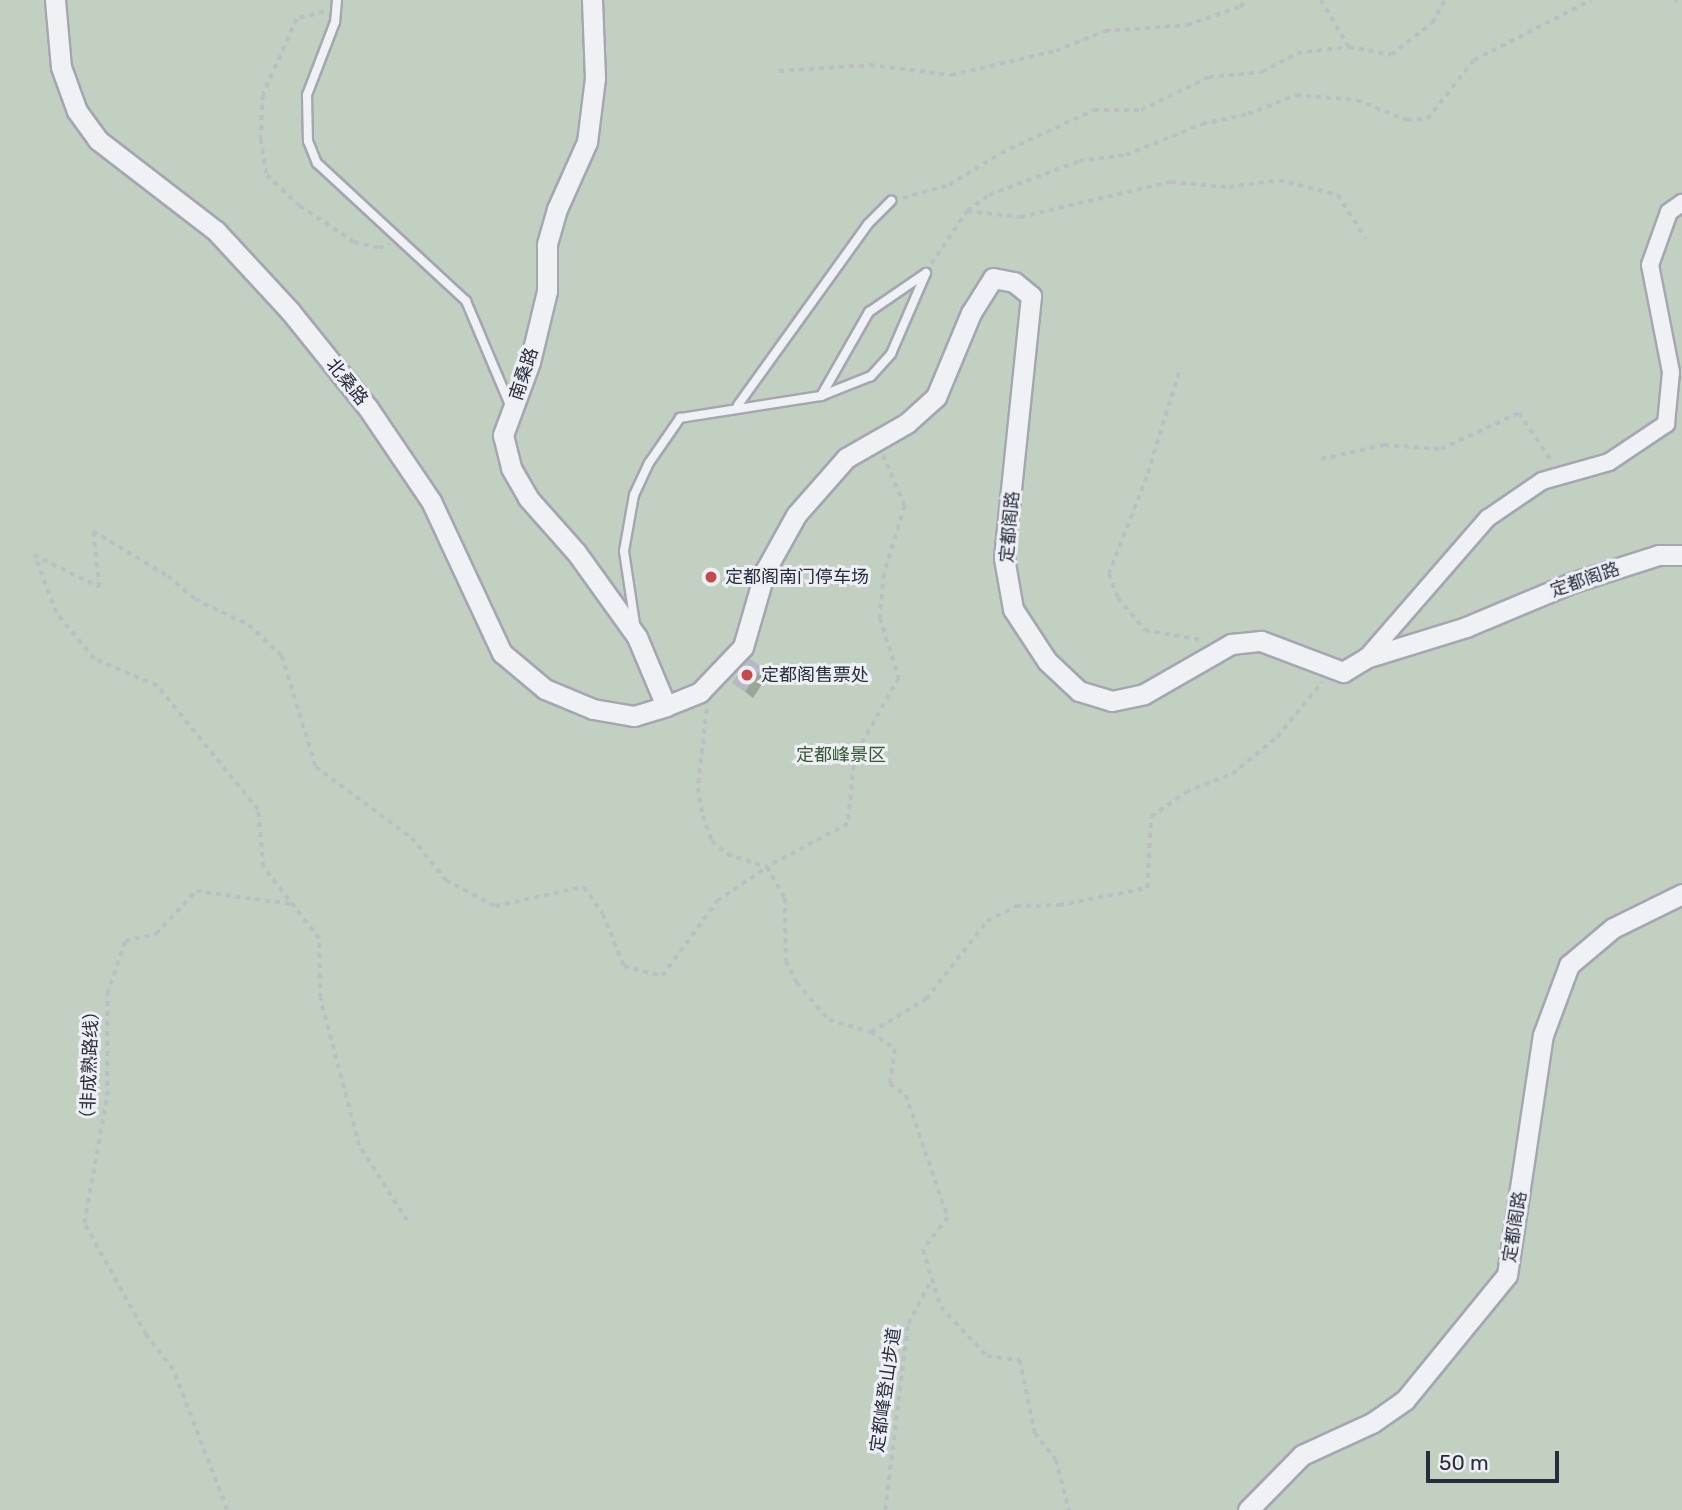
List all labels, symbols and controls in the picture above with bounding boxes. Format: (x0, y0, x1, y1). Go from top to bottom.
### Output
street label: 南桑路 (505, 345, 543, 403)
street label: 北桑路 (322, 354, 372, 410)
street label: 定都阁路 (996, 490, 1024, 564)
street label: 定都阁路 (1547, 558, 1623, 602)
place label: 定都阁南门停车场 (725, 566, 869, 588)
marker: 定都阁南门停车场 (703, 569, 719, 585)
place label: 定都阁售票处 (761, 664, 869, 686)
marker: 定都阁售票处 (739, 667, 755, 683)
park label: 定都峰景区 (796, 744, 886, 766)
street label: （非成熟路线） (77, 1002, 103, 1128)
street label: 定都阁路 (1499, 1190, 1531, 1264)
street label: 定都峰登山步道 (867, 1326, 905, 1454)
scale bar (1430, 1436, 1563, 1480)
text: 50 m (1439, 1450, 1489, 1475)

